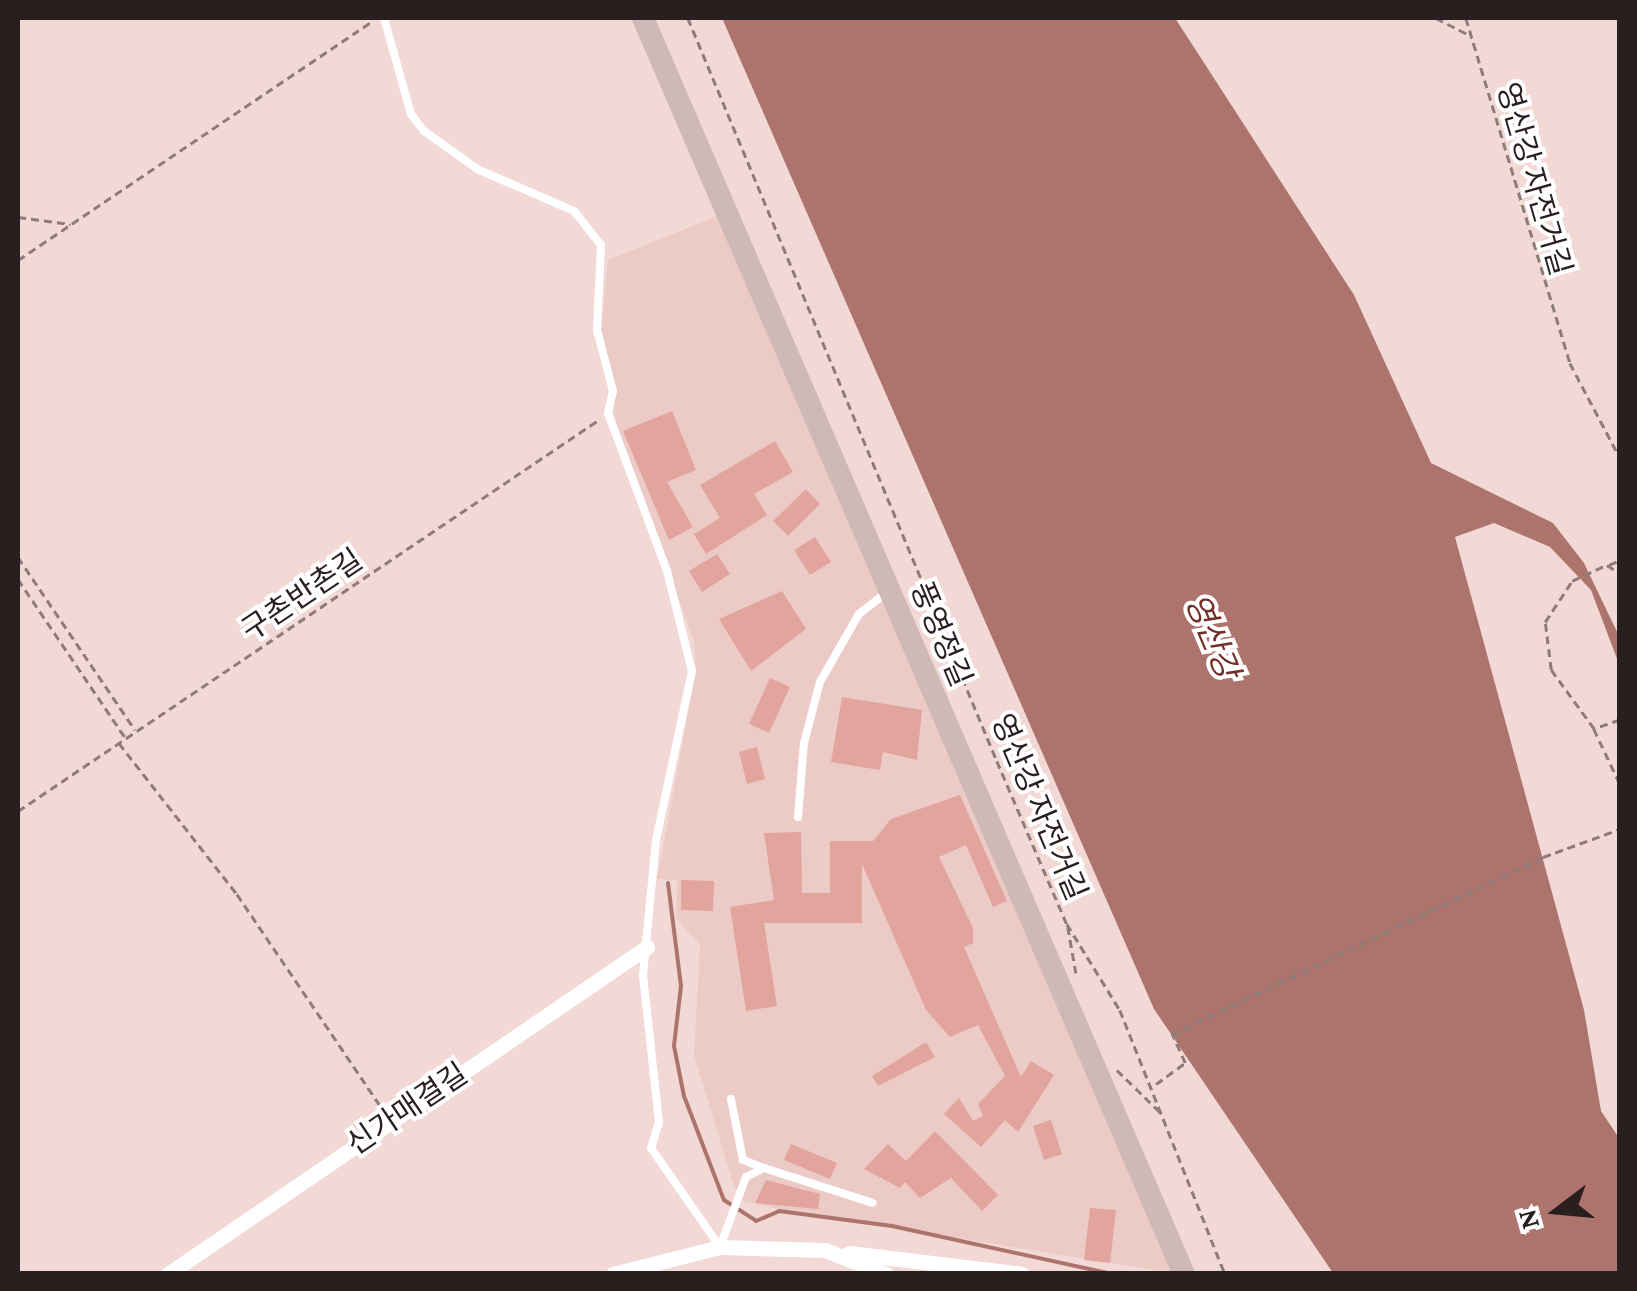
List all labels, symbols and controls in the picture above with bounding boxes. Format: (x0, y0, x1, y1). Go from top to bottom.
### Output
street label: 영산강 자전거길 (1489, 78, 1579, 280)
street label: 구촌반촌길 (235, 541, 369, 649)
street label: 풍영정길 (903, 576, 979, 692)
water label: 영산강 (1177, 588, 1247, 684)
street label: 영산강 자전거길 (984, 708, 1094, 906)
street label: 신가매결길 (340, 1055, 474, 1163)
north arrow (1507, 1161, 1607, 1261)
text: N (1510, 1206, 1545, 1233)

